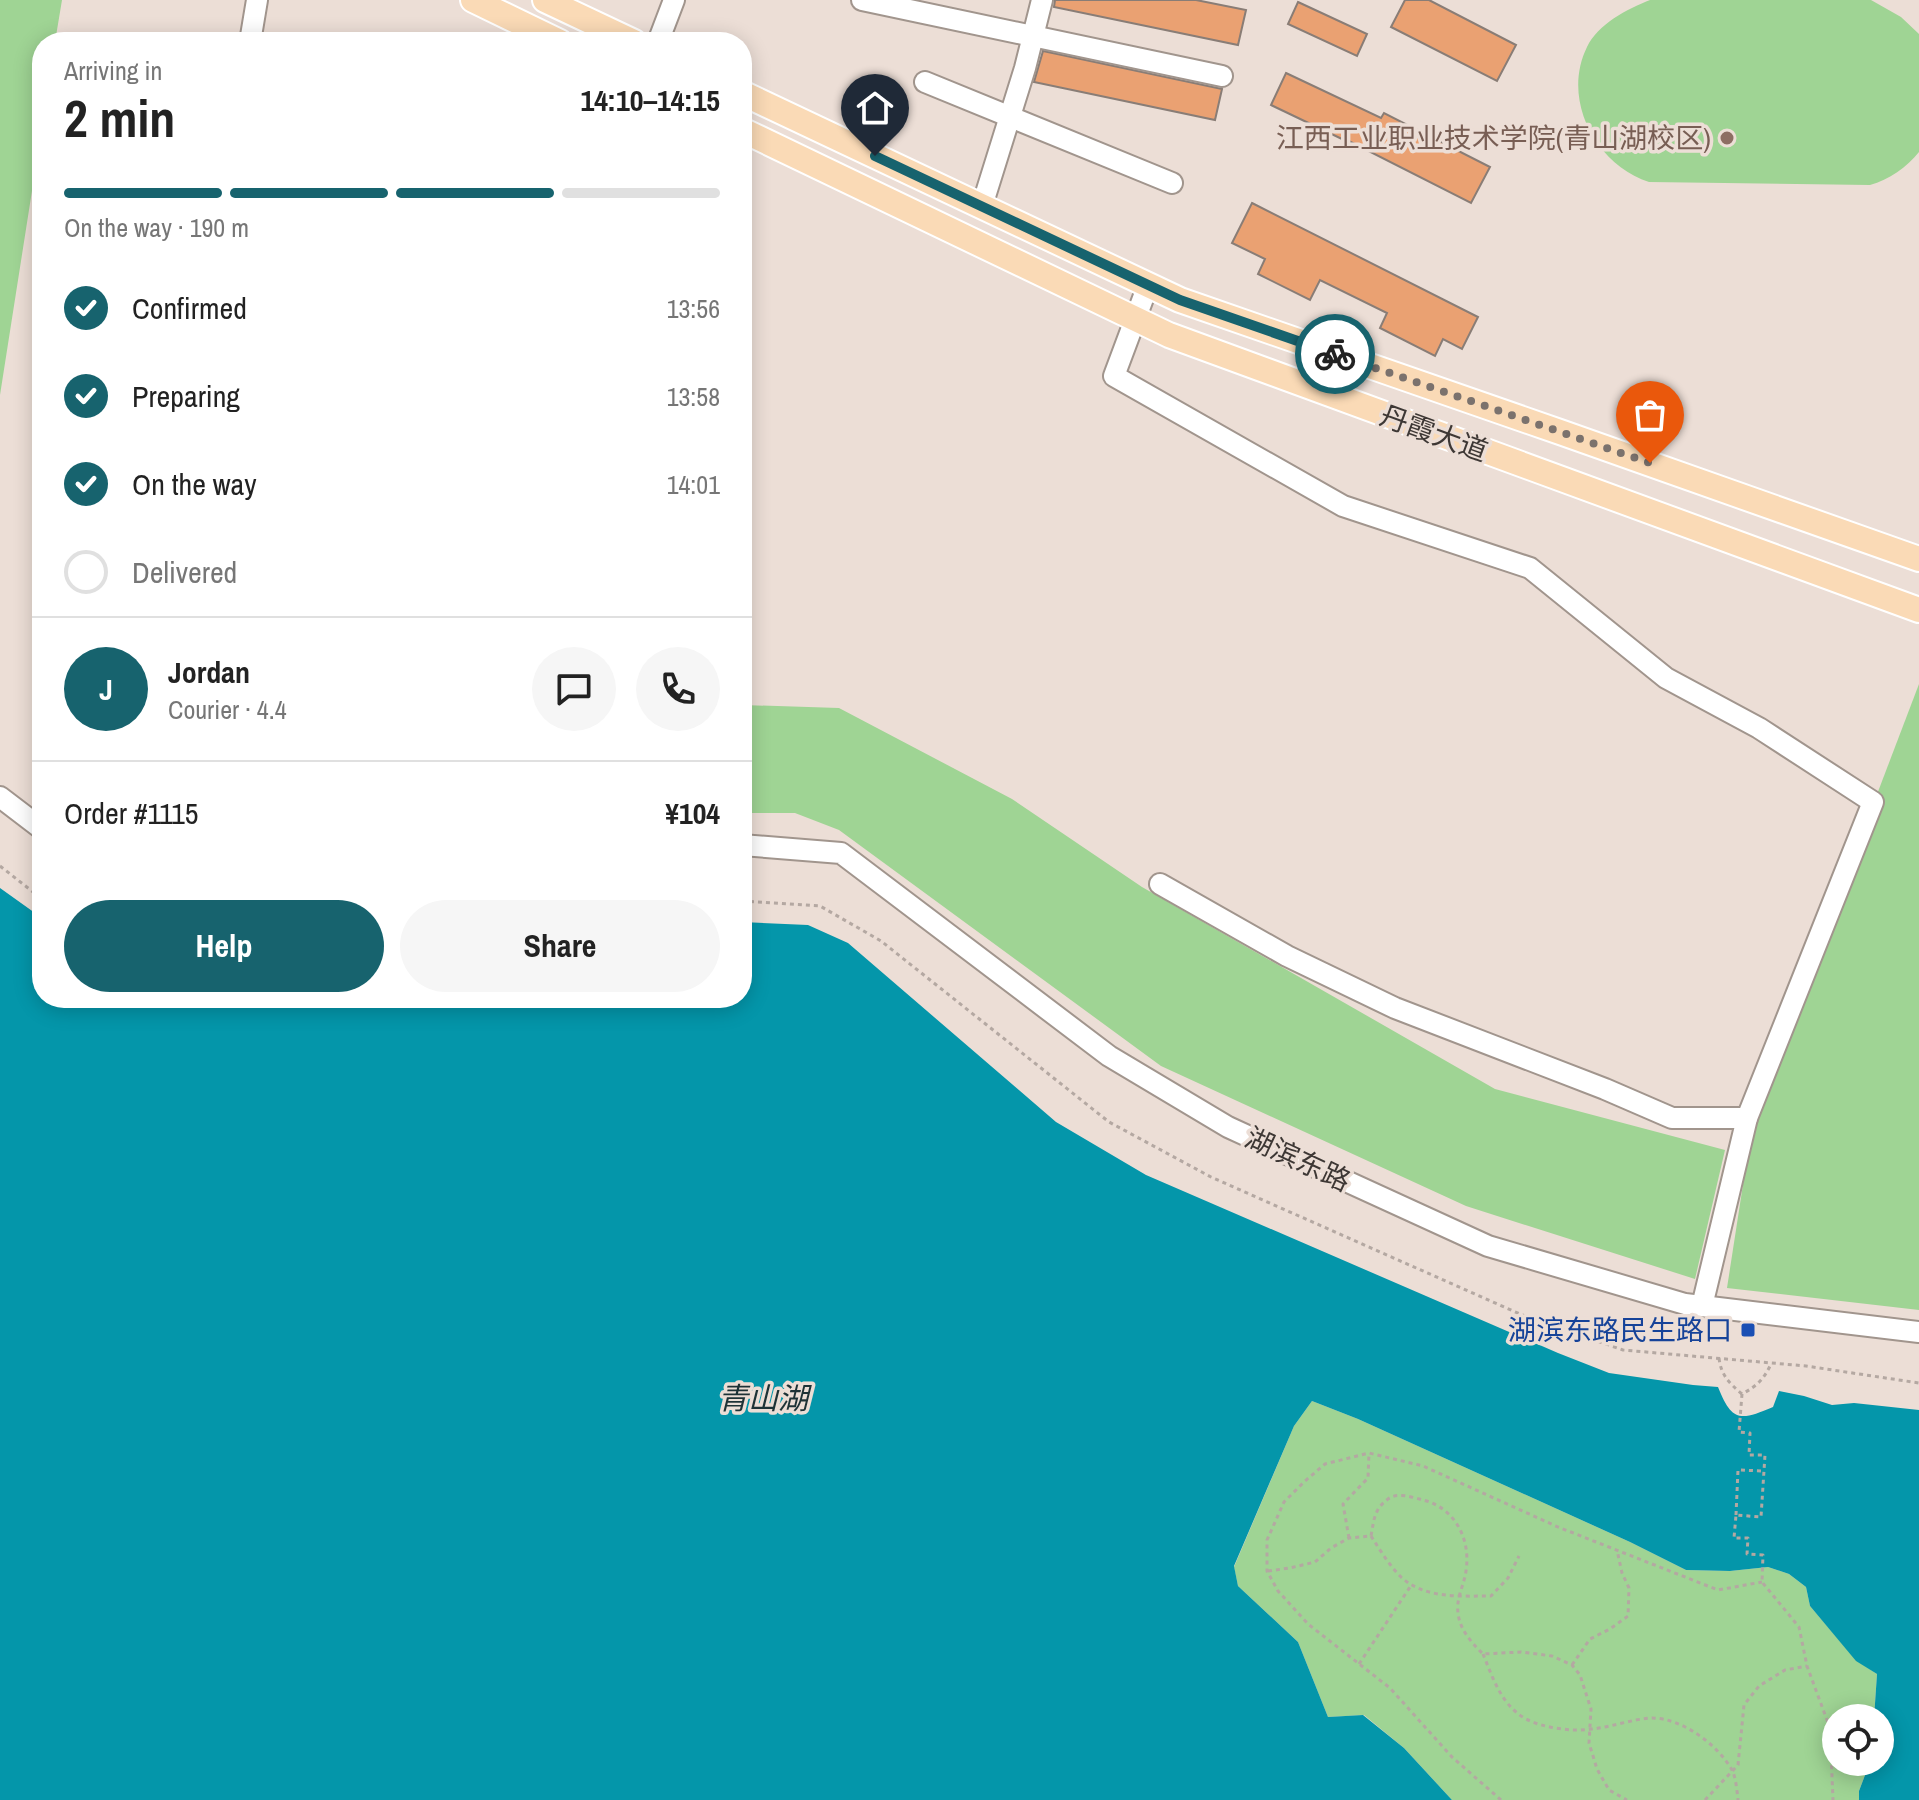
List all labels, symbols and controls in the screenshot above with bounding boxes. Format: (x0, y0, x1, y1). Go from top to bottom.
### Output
text: Arriving in (64, 53, 162, 88)
pin (841, 74, 909, 156)
text: 14:10–14:15 (581, 80, 720, 120)
text: 2 min (64, 83, 175, 153)
icon: home (853, 86, 897, 130)
place label: 江西工业职业技术学院(青山湖校区) (1276, 119, 1711, 157)
marker: 江西工业职业技术学院(青山湖校区) (1718, 129, 1736, 147)
text: On the way · 190 m (64, 210, 249, 245)
icon: check (64, 286, 108, 330)
text: Confirmed (132, 288, 247, 328)
text: 13:56 (667, 291, 720, 326)
courier (1295, 314, 1375, 394)
icon: bike (1313, 332, 1357, 376)
icon: check (64, 374, 108, 418)
text: Preparing (132, 376, 240, 416)
text: 13:58 (667, 379, 720, 414)
pin (1616, 381, 1684, 463)
icon: bag (1628, 393, 1672, 437)
street label: 丹霞大道 (1375, 396, 1493, 470)
icon: check (64, 462, 108, 506)
text: On the way (132, 464, 256, 504)
text: 14:01 (667, 467, 720, 502)
text: Delivered (132, 552, 237, 592)
button: chat (532, 647, 616, 731)
button: phone (636, 647, 720, 731)
text: Jordan (168, 652, 250, 692)
text: J (99, 669, 113, 709)
text: Courier · 4.4 (168, 692, 287, 727)
text: Order #1115 (64, 793, 199, 833)
text: ¥104 (665, 793, 720, 833)
button: Help (64, 900, 384, 992)
button: Share (400, 900, 720, 992)
street label: 湖滨东路 (1239, 1118, 1357, 1200)
place label: 湖滨东路民生路口 (1508, 1311, 1732, 1349)
marker: 湖滨东路民生路口 (1739, 1321, 1757, 1339)
water label: 青山湖 (718, 1378, 812, 1418)
map controls (1822, 1704, 1894, 1776)
button: locate (1822, 1704, 1894, 1776)

